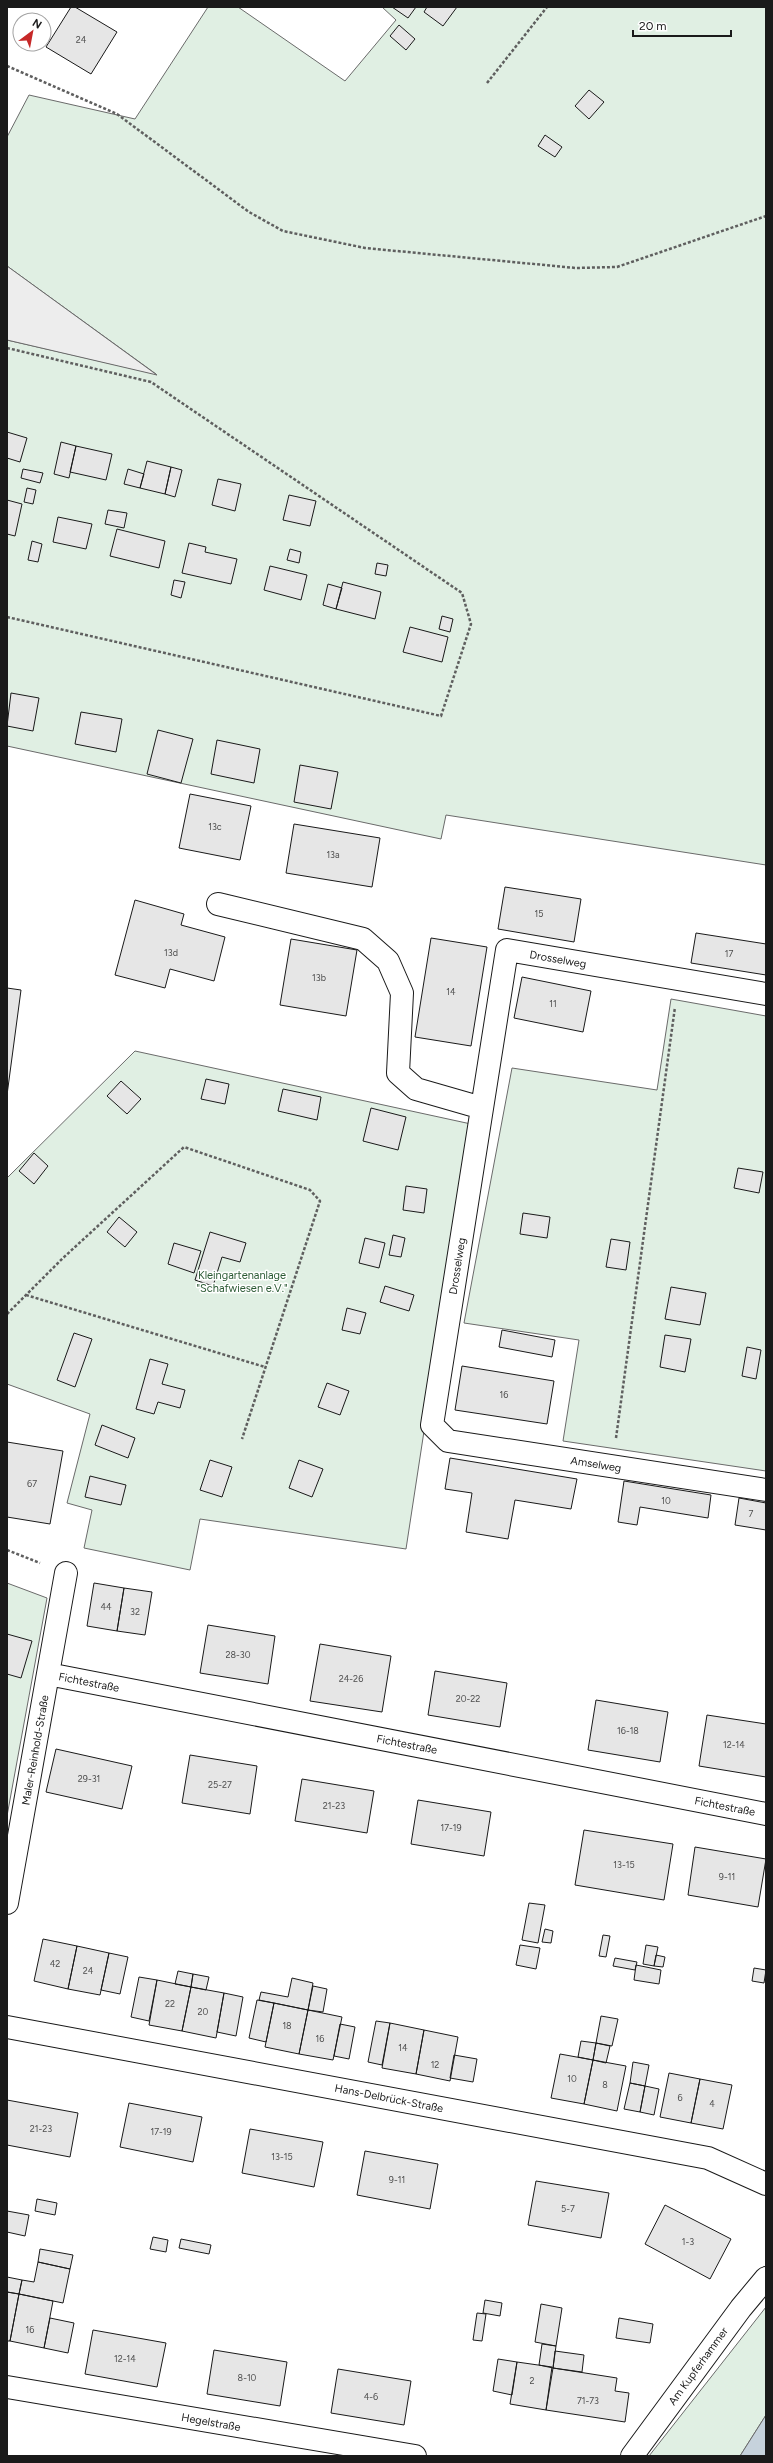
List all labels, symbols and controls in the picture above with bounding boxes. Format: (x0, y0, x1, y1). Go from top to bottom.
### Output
north arrow (12, 12, 52, 52)
scale bar (633, 12, 731, 38)
text: N (30, 16, 44, 32)
text: 20 m (639, 19, 667, 33)
house number: 24 (76, 34, 87, 45)
house number: 13c (208, 821, 222, 832)
house number: 13a (326, 849, 340, 860)
house number: 15 (535, 908, 543, 919)
house number: 13d (164, 947, 178, 958)
street label: Drosselweg (529, 948, 587, 971)
house number: 17 (725, 948, 733, 959)
house number: 13b (312, 972, 326, 983)
house number: 14 (446, 986, 456, 997)
house number: 11 (549, 998, 557, 1009)
street label: Drosselweg (447, 1237, 468, 1295)
park label: Kleingartenanlage "Schafwiesen e.V." (197, 1269, 287, 1295)
house number: 16 (500, 1389, 508, 1400)
street label: Amselweg (570, 1454, 622, 1475)
house number: 67 (27, 1478, 37, 1489)
house number: 10 (661, 1495, 671, 1506)
house number: 7 (749, 1508, 754, 1519)
house number: 44 (100, 1601, 112, 1612)
house number: 32 (130, 1606, 140, 1617)
house number: 28-30 (226, 1649, 251, 1660)
street label: Fichtestraße (57, 1670, 120, 1695)
house number: 24-26 (339, 1673, 363, 1684)
house number: 20-22 (456, 1693, 480, 1704)
street label: Maler-Reinhold-Straße (19, 1694, 52, 1806)
house number: 16-18 (617, 1725, 639, 1736)
street label: Fichtestraße (375, 1732, 438, 1757)
house number: 12-14 (723, 1739, 745, 1750)
house number: 29-31 (78, 1773, 100, 1784)
house number: 25-27 (208, 1779, 232, 1790)
street label: Fichtestraße (693, 1794, 756, 1819)
house number: 21-23 (323, 1800, 345, 1811)
house number: 17-19 (440, 1822, 462, 1833)
house number: 13-15 (613, 1859, 635, 1870)
house number: 9-11 (719, 1871, 735, 1882)
house number: 42 (50, 1958, 60, 1969)
house number: 24 (83, 1965, 94, 1976)
house number: 22 (165, 1998, 175, 2009)
house number: 20 (198, 2006, 209, 2017)
house number: 18 (282, 2020, 292, 2031)
house number: 16 (316, 2033, 324, 2044)
house number: 14 (398, 2042, 408, 2053)
house number: 12 (431, 2059, 439, 2070)
house number: 10 (567, 2073, 577, 2084)
house number: 8 (602, 2079, 608, 2090)
street label: Hans-Delbrück-Straße (334, 2082, 444, 2115)
house number: 6 (677, 2092, 683, 2103)
house number: 4 (709, 2098, 715, 2109)
house number: 21-23 (30, 2123, 52, 2134)
house number: 17-19 (150, 2126, 172, 2137)
house number: 13-15 (271, 2151, 293, 2162)
house number: 9-11 (389, 2174, 405, 2185)
house number: 5-7 (561, 2203, 575, 2214)
house number: 1-3 (682, 2236, 694, 2247)
house number: 16 (26, 2324, 34, 2335)
street label: Am Kupferhammer (666, 2325, 731, 2408)
house number: 12-14 (114, 2353, 136, 2364)
house number: 8-10 (238, 2372, 257, 2383)
house number: 2 (529, 2375, 535, 2386)
house number: 4-6 (364, 2391, 378, 2402)
house number: 71-73 (577, 2395, 599, 2406)
street label: Hegelstraße (180, 2411, 242, 2434)

